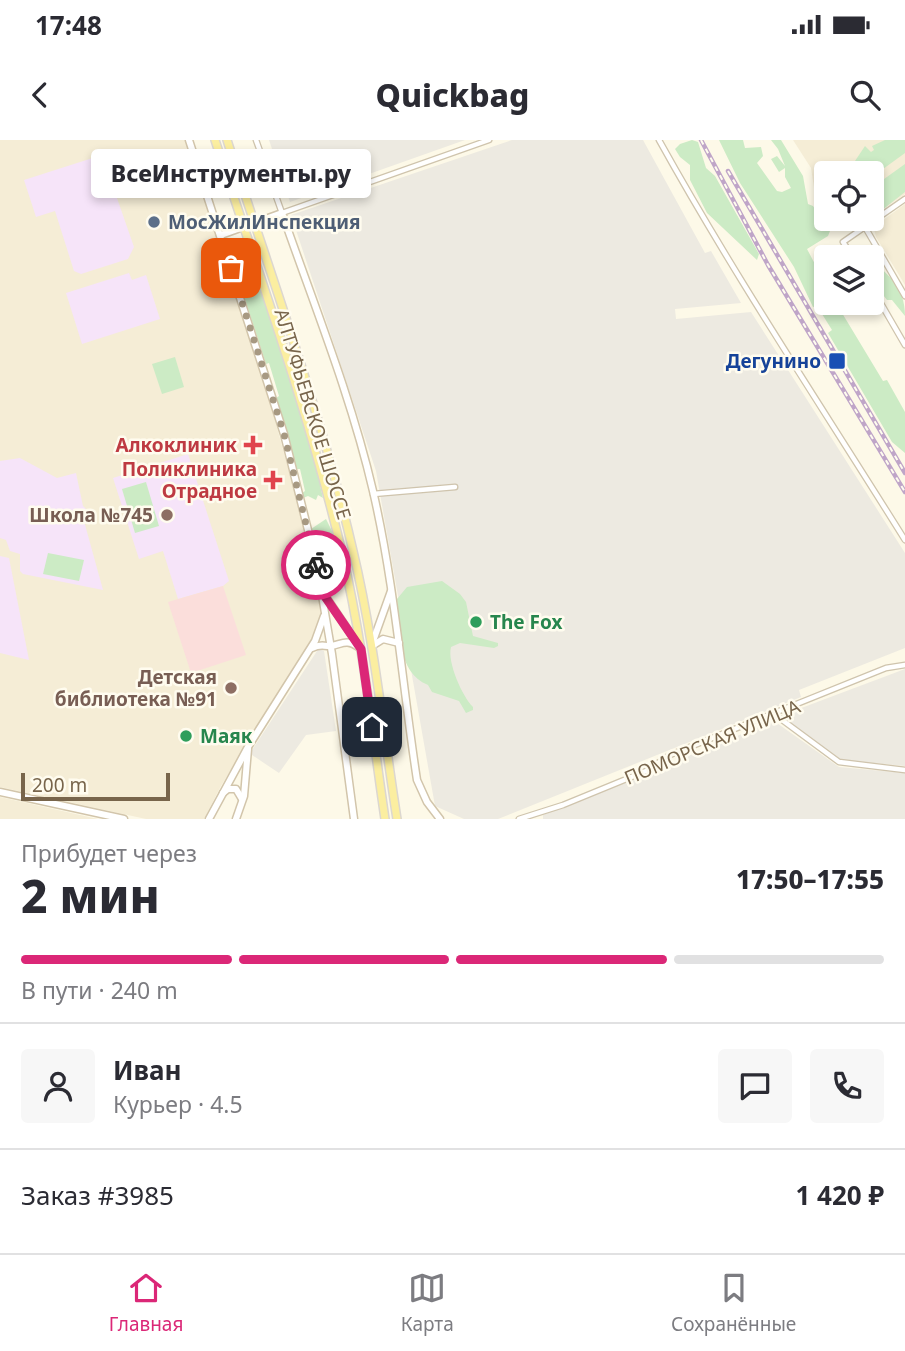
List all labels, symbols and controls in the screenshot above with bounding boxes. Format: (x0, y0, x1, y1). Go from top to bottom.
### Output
text: 17:48 (35, 7, 102, 43)
text: Quickbag (375, 73, 530, 116)
icon: back (21, 76, 59, 114)
icon: search (846, 76, 884, 114)
callout: ВсеИнструменты.ру (91, 149, 371, 198)
text: ВсеИнструменты.ру (111, 157, 351, 189)
map controls (814, 161, 884, 315)
button: locate (814, 161, 884, 231)
place label: МосЖилИнспекция (168, 209, 361, 235)
marker: МосЖилИнспекция (146, 214, 162, 230)
pin (201, 238, 261, 298)
button: layers (814, 245, 884, 315)
icon: bag (212, 249, 250, 287)
street label: АЛТУФЬЕВСКОЕ ШОССЕ (269, 305, 357, 523)
place label: Дегунино (726, 348, 821, 374)
marker: Дегунино (827, 351, 847, 371)
place label: Алкоклиник (116, 432, 237, 458)
marker: Алкоклиник (243, 435, 263, 455)
place label: Поликлиника Отрадное (122, 456, 257, 504)
marker: Поликлиника Отрадное (263, 470, 283, 490)
place label: Школа №745 (29, 502, 153, 528)
marker: Школа №745 (159, 507, 175, 523)
courier (281, 530, 351, 600)
icon: bike (297, 546, 335, 584)
place label: The Fox (490, 609, 563, 635)
marker: The Fox (468, 614, 484, 630)
place label: Детская библиотека №91 (55, 664, 217, 712)
marker: Детская библиотека №91 (223, 680, 239, 696)
street label: ПОМОРСКАЯ УЛИЦА (620, 693, 805, 791)
pin (342, 697, 402, 757)
icon: home (353, 708, 391, 746)
place label: Маяк (200, 723, 253, 749)
marker: Маяк (178, 728, 194, 744)
scale bar (21, 770, 170, 802)
text: 200 m (32, 772, 87, 798)
text: Прибудет через (21, 837, 197, 869)
text: 17:50–17:55 (736, 861, 884, 897)
text: 2 мин (21, 864, 160, 926)
text: В пути · 240 m (21, 974, 178, 1006)
button: person (21, 1049, 95, 1123)
button: chat (718, 1049, 792, 1123)
button: phone (810, 1049, 884, 1123)
text: Иван (113, 1052, 182, 1088)
text: Курьер · 4.5 (113, 1088, 243, 1120)
text: Заказ #3985 (21, 1177, 174, 1213)
text: 1 420 ₽ (795, 1177, 884, 1213)
tab: Главная (109, 1269, 183, 1337)
tab: Карта (401, 1269, 454, 1337)
tab: Сохранённые (671, 1269, 796, 1337)

